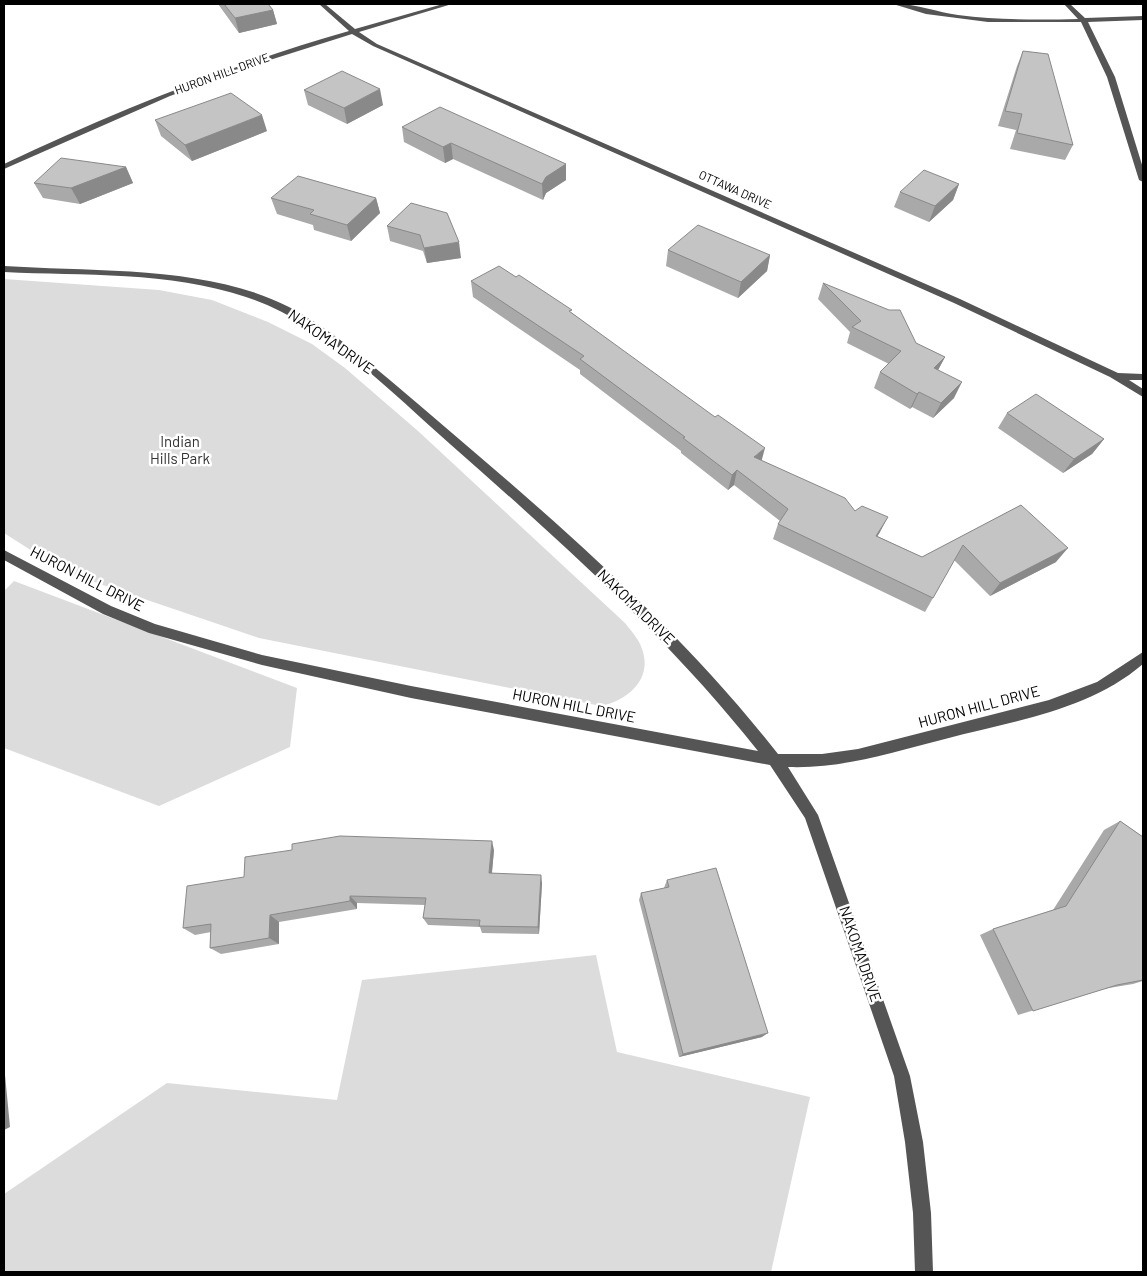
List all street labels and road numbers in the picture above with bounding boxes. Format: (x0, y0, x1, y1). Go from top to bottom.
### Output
street label: HURON HILL DRIVE (172, 49, 271, 97)
street label: OTTAWA DRIVE (697, 167, 774, 211)
street label: NAKOMA DRIVE (285, 305, 378, 377)
street label: HURON HILL DRIVE (28, 542, 147, 614)
street label: NAKOMA DRIVE (594, 565, 679, 648)
street label: HURON HILL DRIVE (916, 681, 1041, 731)
street label: HURON HILL DRIVE (511, 684, 637, 726)
street label: NAKOMA DRIVE (836, 903, 886, 1004)

